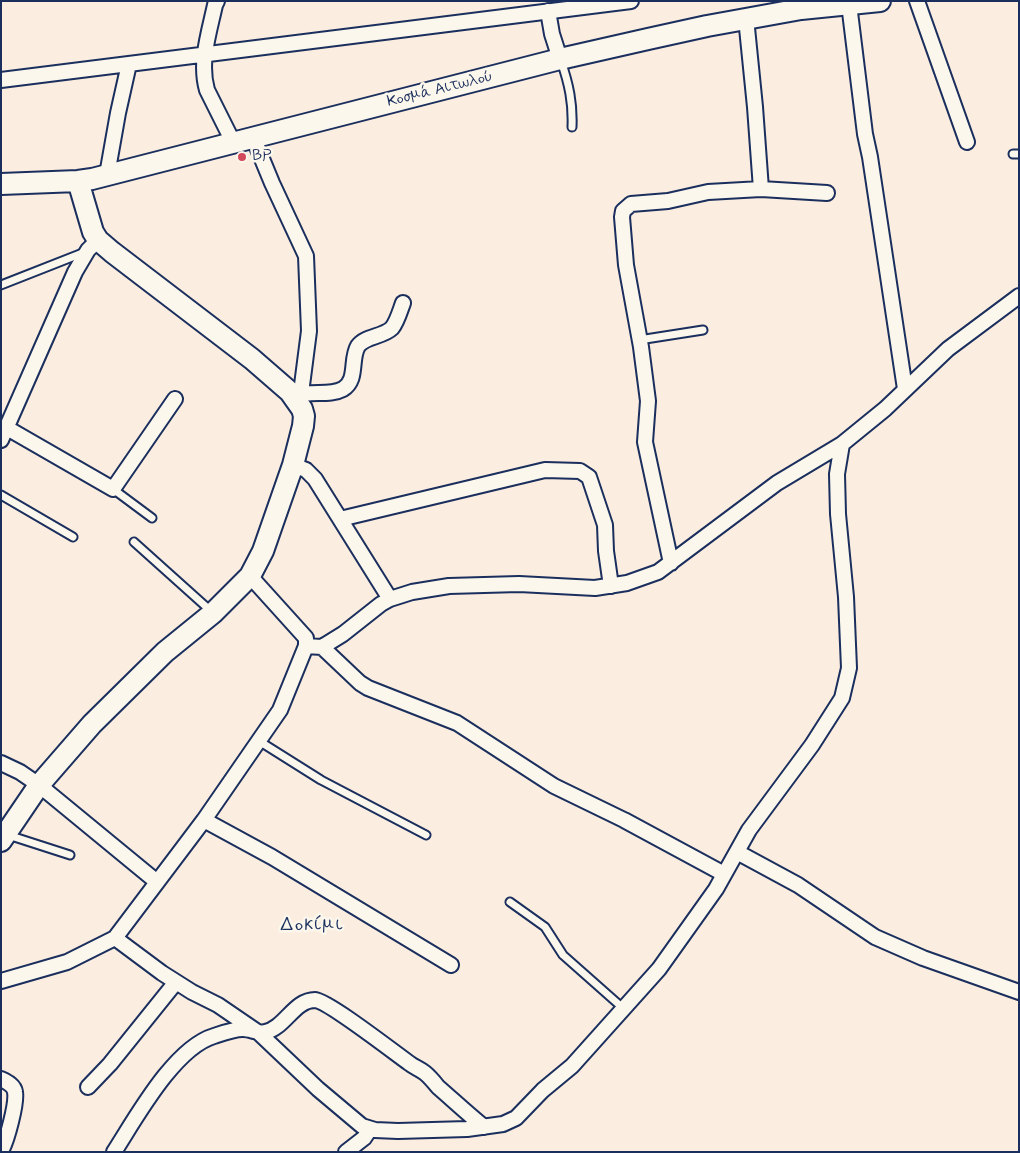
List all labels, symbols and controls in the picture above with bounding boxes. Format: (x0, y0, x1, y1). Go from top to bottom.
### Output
street label: Κοσμά Αιτωλού (385, 68, 495, 112)
place label: BP (252, 147, 271, 167)
marker: BP (236, 151, 248, 163)
district label: Δοκίμι (280, 915, 344, 937)

